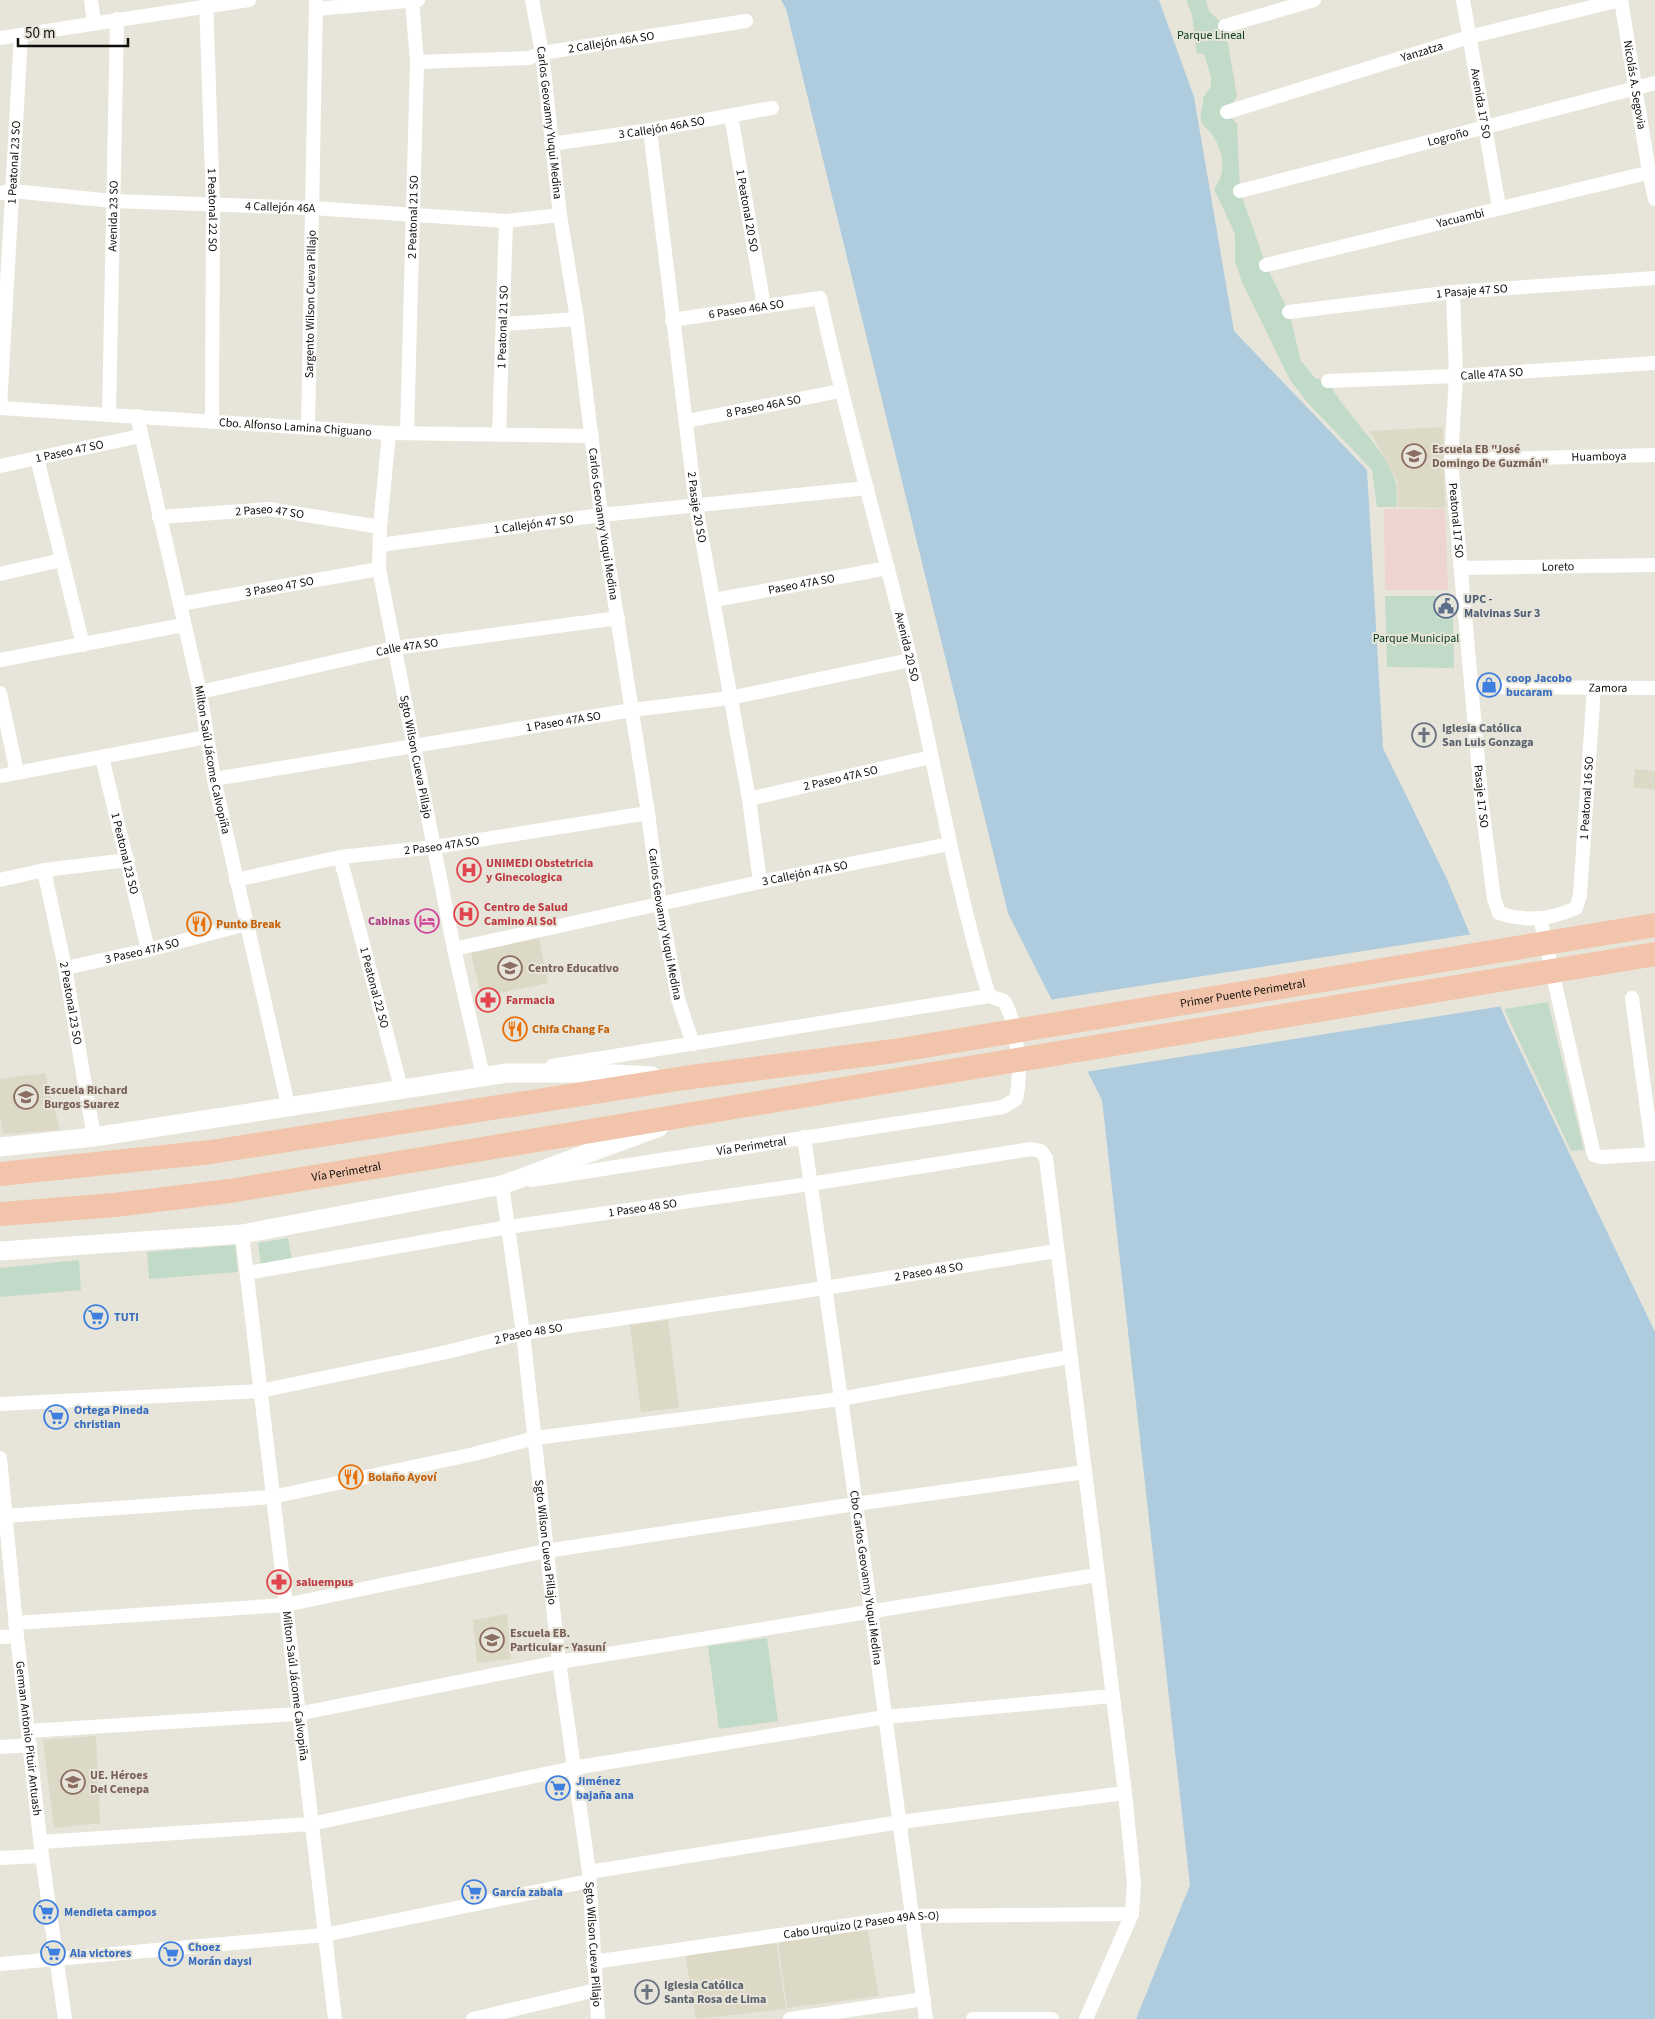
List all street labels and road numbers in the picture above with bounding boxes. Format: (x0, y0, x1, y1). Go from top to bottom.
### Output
street label: 2 Callejón 46A SO (567, 27, 656, 57)
street label: Yanzatza (1398, 37, 1445, 66)
street label: Nicolás A. Segovia (1619, 39, 1650, 131)
street label: Carlos Geovanny Yuqui Medina (532, 45, 567, 200)
street label: Avenida 17 SO (1467, 67, 1495, 140)
street label: 3 Callejón 46A SO (618, 112, 706, 143)
street label: 1 Peatonal 23 SO (3, 120, 25, 205)
street label: Logroño (1426, 123, 1471, 150)
street label: 1 Peatonal 22 SO (203, 168, 222, 252)
street label: 1 Peatonal 20 SO (732, 168, 763, 253)
street label: 2 Peatonal 21 SO (403, 175, 422, 259)
street label: Avenida 23 SO (104, 180, 122, 252)
street label: 4 Callejón 46A (245, 197, 316, 217)
street label: Yacuambi (1434, 204, 1486, 232)
street label: Sargento Wilson Cueva Pillajo (300, 230, 320, 378)
street label: 1 Pasaje 47 SO (1435, 280, 1508, 303)
street label: 1 Peatonal 21 SO (493, 285, 512, 369)
street label: 6 Paseo 46A SO (707, 295, 785, 323)
street label: Calle 47A SO (1460, 363, 1524, 384)
street label: 8 Paseo 46A SO (725, 390, 802, 422)
street label: Cbo. Alfonso Lamina Chiguano (218, 414, 372, 440)
street label: 1 Paseo 47 SO (34, 436, 105, 467)
street label: Carlos Geovanny Yuqui Medina (584, 447, 623, 601)
street label: Huamboya (1571, 447, 1627, 466)
street label: 2 Pasaje 20 SO (683, 470, 711, 544)
street label: Peatonal 17 SO (1445, 482, 1468, 559)
street label: 2 Paseo 47 SO (235, 500, 305, 523)
street label: 1 Callejón 47 SO (493, 510, 575, 538)
street label: Loreto (1542, 558, 1574, 575)
street label: Paseo 47A SO (767, 569, 836, 598)
street label: 3 Paseo 47 SO (244, 572, 315, 601)
street label: Avenida 20 SO (891, 610, 924, 683)
street label: Calle 47A SO (374, 634, 439, 661)
street label: Zamora (1589, 679, 1627, 696)
street label: Milton Saúl Jácome Calvopiña (190, 684, 235, 836)
street label: Sgto Wilson Cueva Pillajo (396, 694, 437, 820)
street label: 1 Paseo 47A SO (524, 707, 602, 736)
street label: 1 Peatonal 16 SO (1575, 756, 1598, 841)
street label: 2 Paseo 47A SO (802, 761, 880, 795)
street label: Pasaje 17 SO (1470, 764, 1493, 829)
street label: 1 Peatonal 23 SO (107, 811, 143, 896)
street label: 2 Paseo 47A SO (403, 832, 481, 859)
street label: Carlos Geovanny Yuqui Medina (644, 847, 687, 1002)
street label: 3 Callejón 47A SO (760, 856, 849, 890)
street label: 3 Paseo 47A SO (103, 934, 181, 968)
street label: 1 Peatonal 22 SO (356, 945, 393, 1030)
street label: 2 Peatonal 23 SO (55, 960, 87, 1046)
street label: Primer Puente Perimetral (1179, 975, 1307, 1012)
street label: Vía Perimetral (715, 1132, 787, 1160)
street label: Vía Perimetral (310, 1158, 382, 1186)
street label: 1 Paseo 48 SO (607, 1195, 678, 1221)
street label: 2 Paseo 48 SO (893, 1258, 964, 1285)
street label: 2 Paseo 48 SO (492, 1319, 564, 1348)
street label: Sgto Wilson Cueva Pillajo (531, 1479, 561, 1606)
street label: Cbo Carlos Geovanny Yuqui Medina (846, 1489, 887, 1666)
street label: Milton Saúl Jácome Calvopiña (278, 1610, 313, 1762)
street label: German Antonio Pituir Antuash (11, 1660, 46, 1817)
street label: Sgto Wilson Cueva Pillajo (581, 1881, 606, 2008)
street label: Cabo Urquizo (2 Paseo 49A S-O) (782, 1907, 939, 1943)

